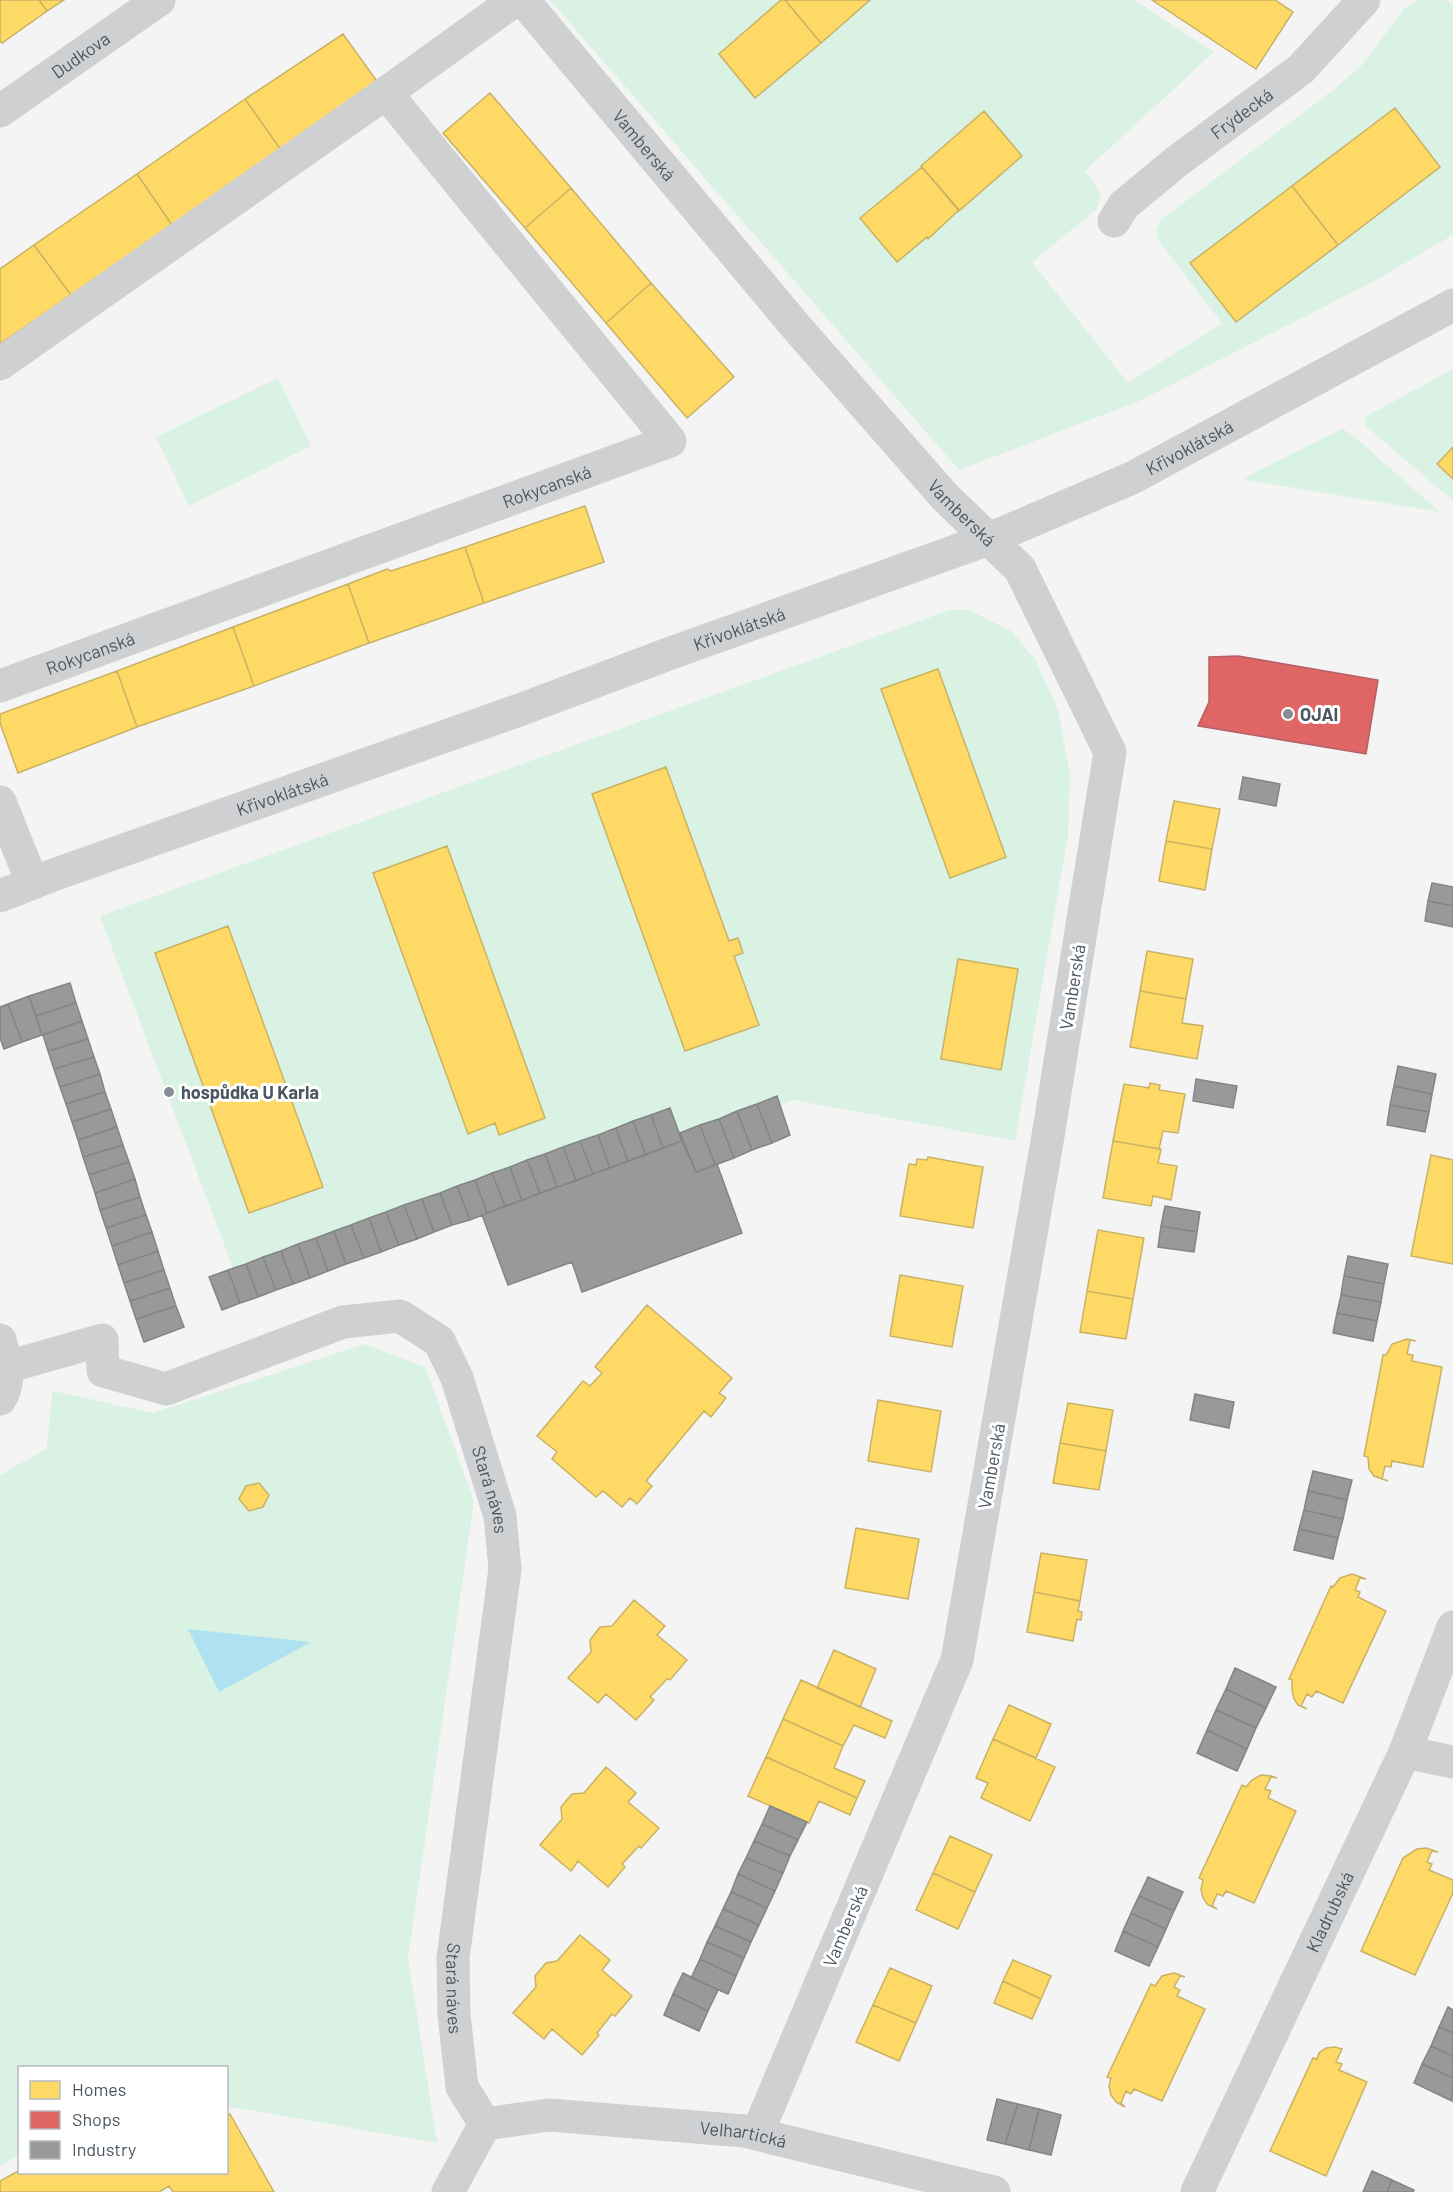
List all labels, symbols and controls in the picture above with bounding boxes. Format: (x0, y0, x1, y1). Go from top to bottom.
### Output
street label: Dudkova (47, 27, 114, 83)
street label: Frýdecká (1206, 83, 1277, 144)
street label: Vamberská (608, 105, 680, 185)
street label: Křivoklátská (1142, 415, 1237, 480)
street label: Rokycanská (499, 460, 594, 512)
street label: Vamberská (923, 475, 1000, 551)
street label: Křivoklátská (690, 602, 788, 655)
street label: Rokycanská (43, 627, 138, 679)
place label: OJAI (1300, 703, 1338, 725)
marker: OJAI (1281, 707, 1295, 721)
street label: Křivoklátská (233, 768, 331, 820)
street label: Vamberská (1054, 943, 1090, 1031)
place label: hospůdka U Karla (181, 1081, 319, 1103)
marker: hospůdka U Karla (162, 1085, 176, 1099)
street label: Vamberská (973, 1422, 1009, 1510)
street label: Stará náves (468, 1443, 513, 1534)
street label: Kladrubská (1301, 1868, 1358, 1956)
street label: Vamberská (818, 1882, 872, 1970)
street label: Stará náves (442, 1942, 467, 2035)
legend (18, 2066, 228, 2174)
text: Homes (72, 2078, 126, 2100)
text: Shops (72, 2108, 121, 2130)
street label: Velhartická (699, 2116, 789, 2152)
text: Industry (72, 2138, 136, 2160)

